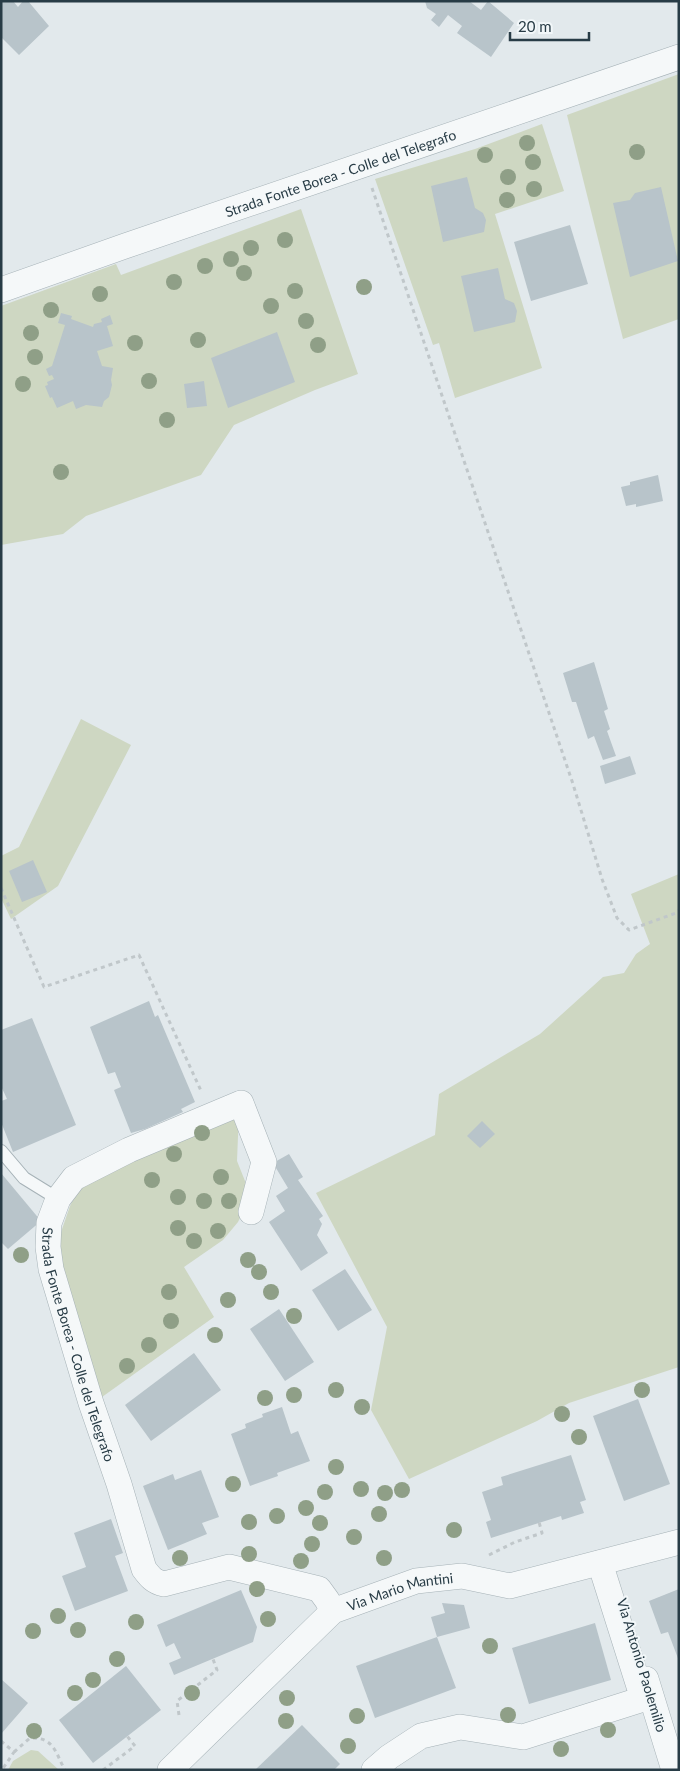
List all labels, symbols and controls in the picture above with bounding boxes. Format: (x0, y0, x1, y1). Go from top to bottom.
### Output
scale bar (510, 10, 589, 42)
text: 20 m (518, 17, 552, 35)
street label: Strada Fonte Borea - Colle del Telegrafo (222, 125, 458, 220)
street label: Strada Fonte Borea - Colle del Telegrafo (39, 1227, 119, 1464)
street label: Via Mario Mantini (344, 1569, 454, 1614)
street label: Via Antonio Paolemilio (614, 1596, 670, 1734)

